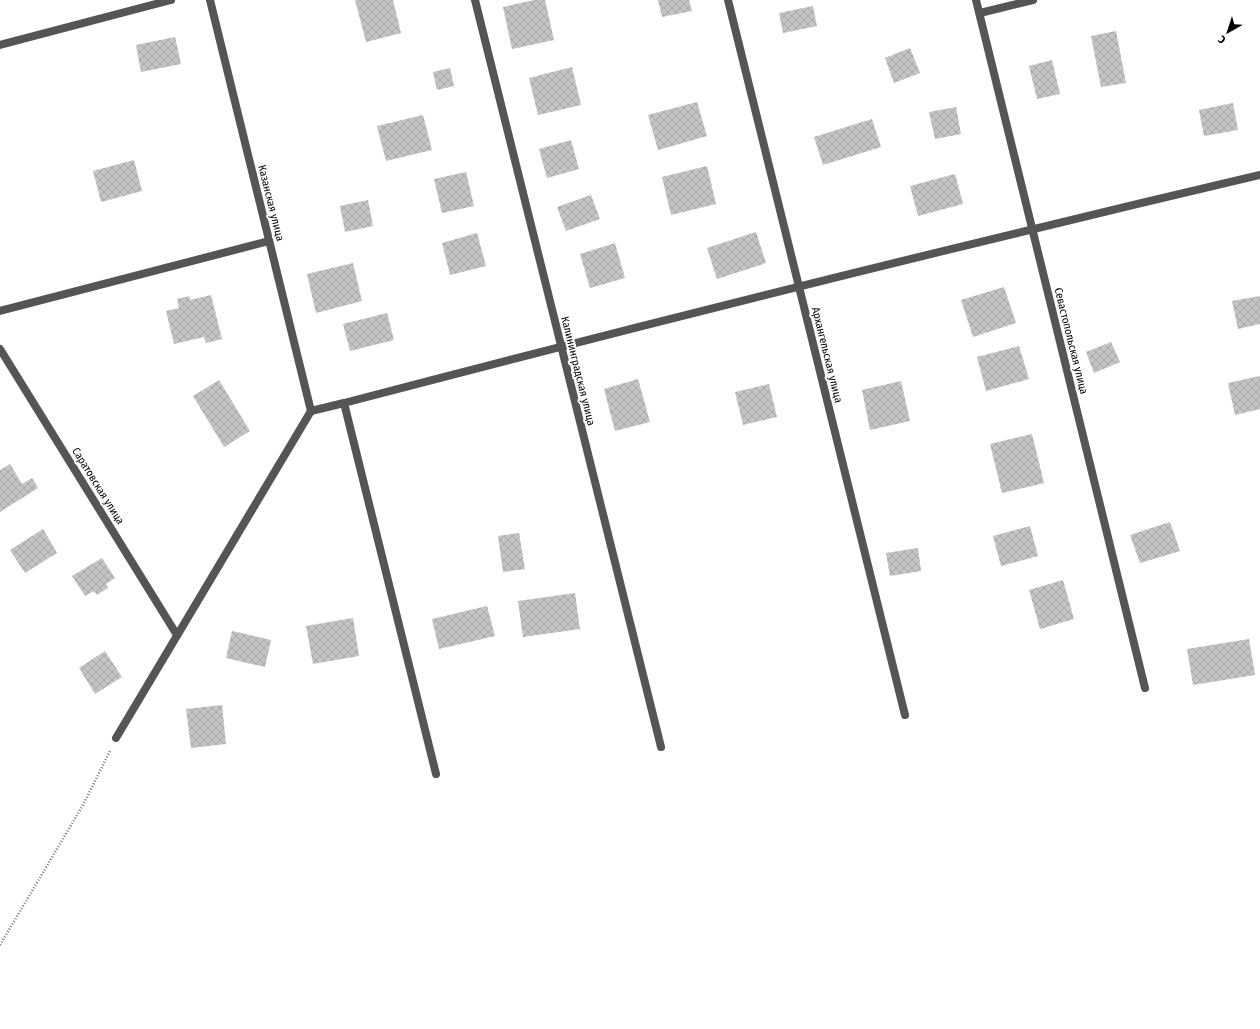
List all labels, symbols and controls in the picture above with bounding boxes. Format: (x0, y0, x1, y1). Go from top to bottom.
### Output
north arrow (1208, 12, 1248, 52)
text: С (1216, 32, 1228, 46)
street label: Казанская улица (255, 164, 287, 242)
street label: Севастопольская улица (1051, 286, 1091, 396)
street label: Архангельская улица (809, 306, 845, 404)
street label: Калининградская улица (558, 315, 598, 427)
street label: Саратовская улица (69, 445, 127, 527)

